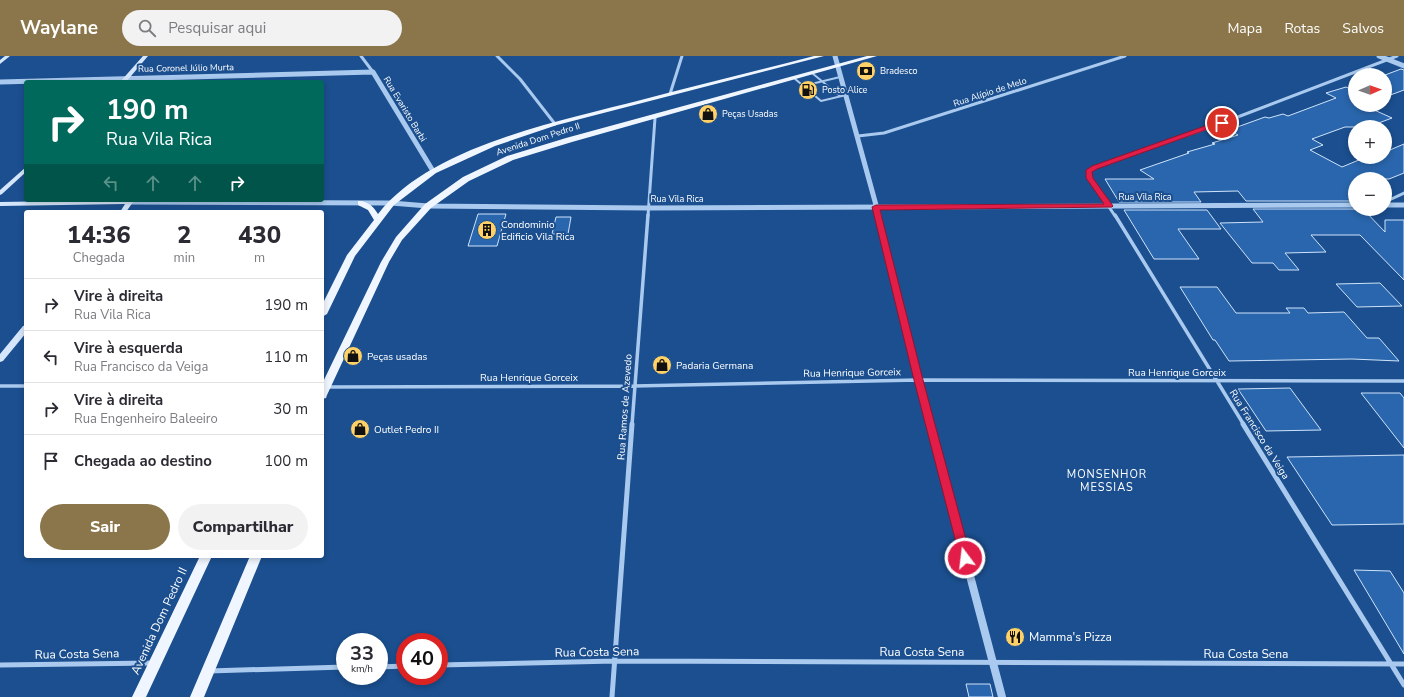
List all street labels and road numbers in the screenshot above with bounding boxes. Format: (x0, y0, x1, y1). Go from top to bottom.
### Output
street label: Rua Coronel Júlio Murta (138, 61, 234, 75)
street label: Rua Evaristo Barbi (381, 74, 429, 144)
street label: Rua Alípio de Melo (952, 74, 1028, 110)
street label: Avenida Dom Pedro II (495, 120, 581, 158)
street label: Rua Vila Rica (1118, 191, 1172, 203)
street label: Rua Vila Rica (650, 193, 704, 205)
street label: Rua Ramos de Azevedo (614, 353, 636, 461)
street label: Rua Henrique Gorceix (803, 365, 902, 381)
street label: Rua Henrique Gorceix (1128, 366, 1227, 380)
street label: Rua Henrique Gorceix (480, 371, 579, 385)
street label: Rua Francisco da Veiga (1226, 387, 1292, 482)
street label: Avenida Dom Pedro II (127, 565, 191, 677)
street label: Rua Costa Sena (554, 643, 640, 661)
street label: Rua Costa Sena (880, 644, 964, 660)
street label: Rua Costa Sena (34, 645, 120, 663)
street label: Rua Costa Sena (1204, 646, 1288, 662)

